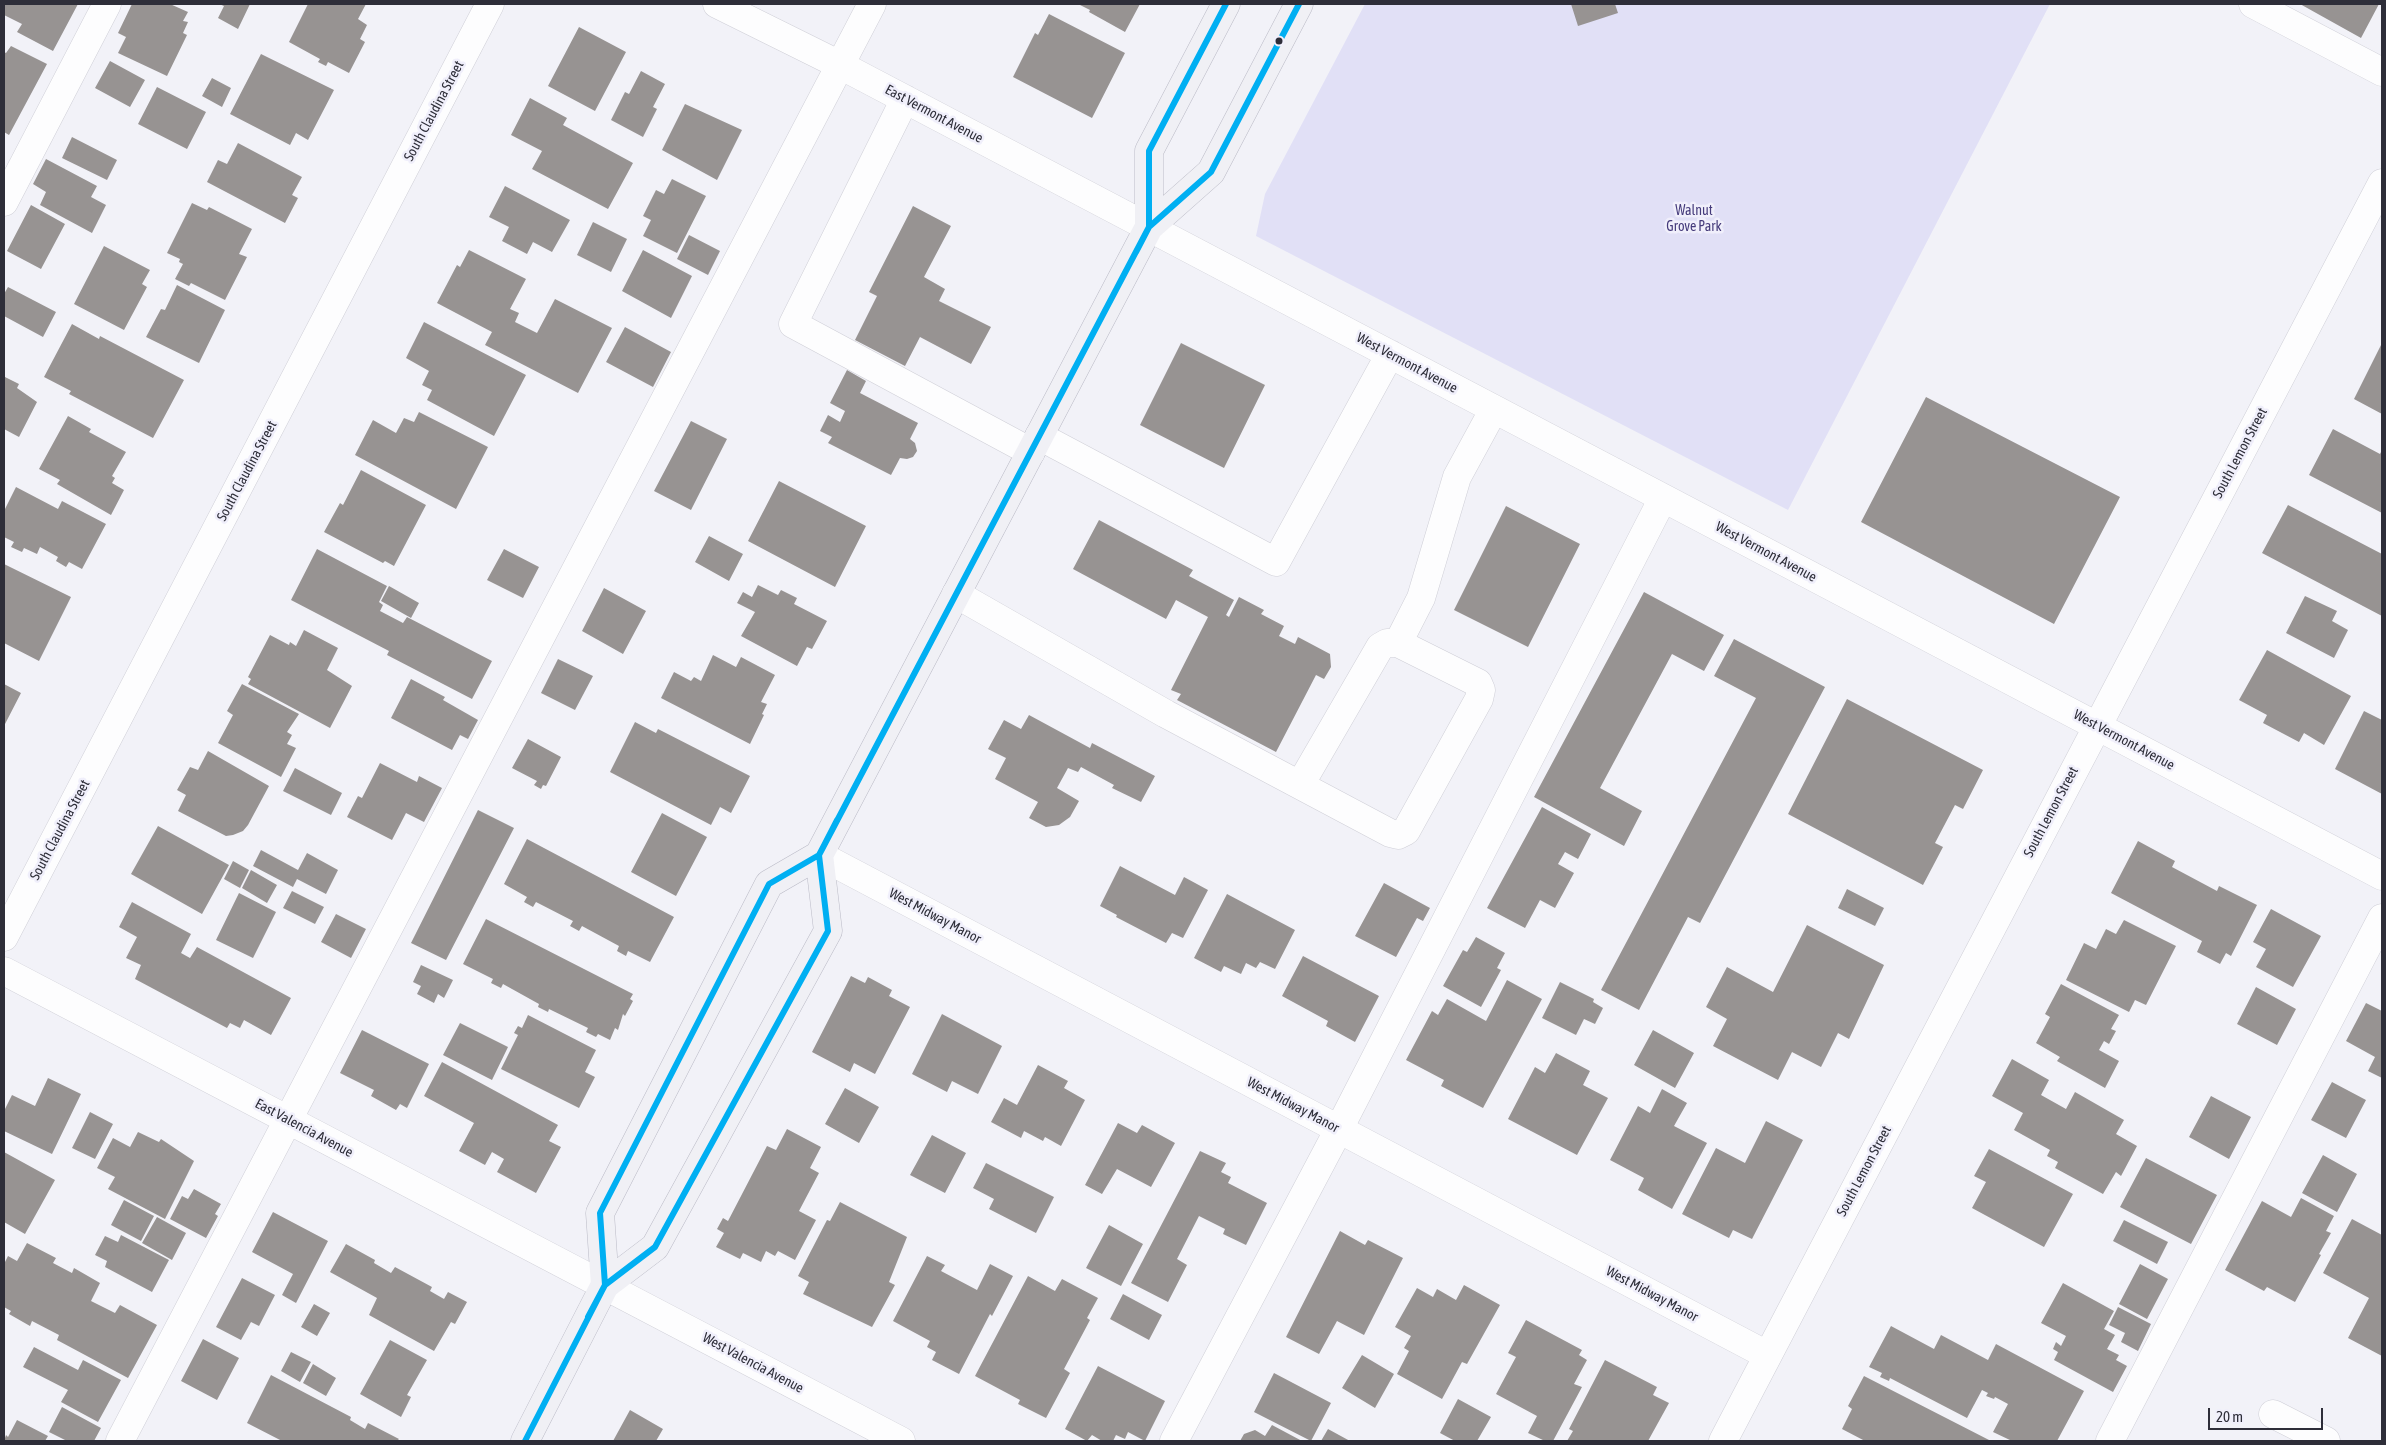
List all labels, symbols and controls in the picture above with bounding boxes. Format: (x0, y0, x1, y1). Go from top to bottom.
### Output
unlabelled marker (1274, 36, 1284, 46)
street label: South Claudina Street (401, 58, 467, 164)
street label: East Vermont Avenue (882, 81, 986, 147)
park label: Walnut Grove Park (1666, 203, 1722, 236)
street label: West Vermont Avenue (1354, 329, 1460, 397)
street label: South Lemon Street (2209, 405, 2271, 501)
street label: South Claudina Street (214, 418, 280, 524)
street label: West Vermont Avenue (1713, 518, 1819, 586)
street label: West Vermont Avenue (2071, 706, 2177, 774)
street label: South Lemon Street (2020, 764, 2082, 860)
street label: South Claudina Street (27, 777, 93, 883)
street label: West Midway Manor (886, 885, 984, 947)
street label: West Midway Manor (1244, 1074, 1342, 1136)
street label: East Valencia Avenue (252, 1095, 356, 1161)
street label: South Lemon Street (1833, 1123, 1895, 1219)
street label: West Midway Manor (1603, 1263, 1701, 1325)
street label: West Valencia Avenue (700, 1329, 806, 1397)
scale bar (2211, 1398, 2326, 1430)
text: 20 m (2216, 1408, 2243, 1425)

